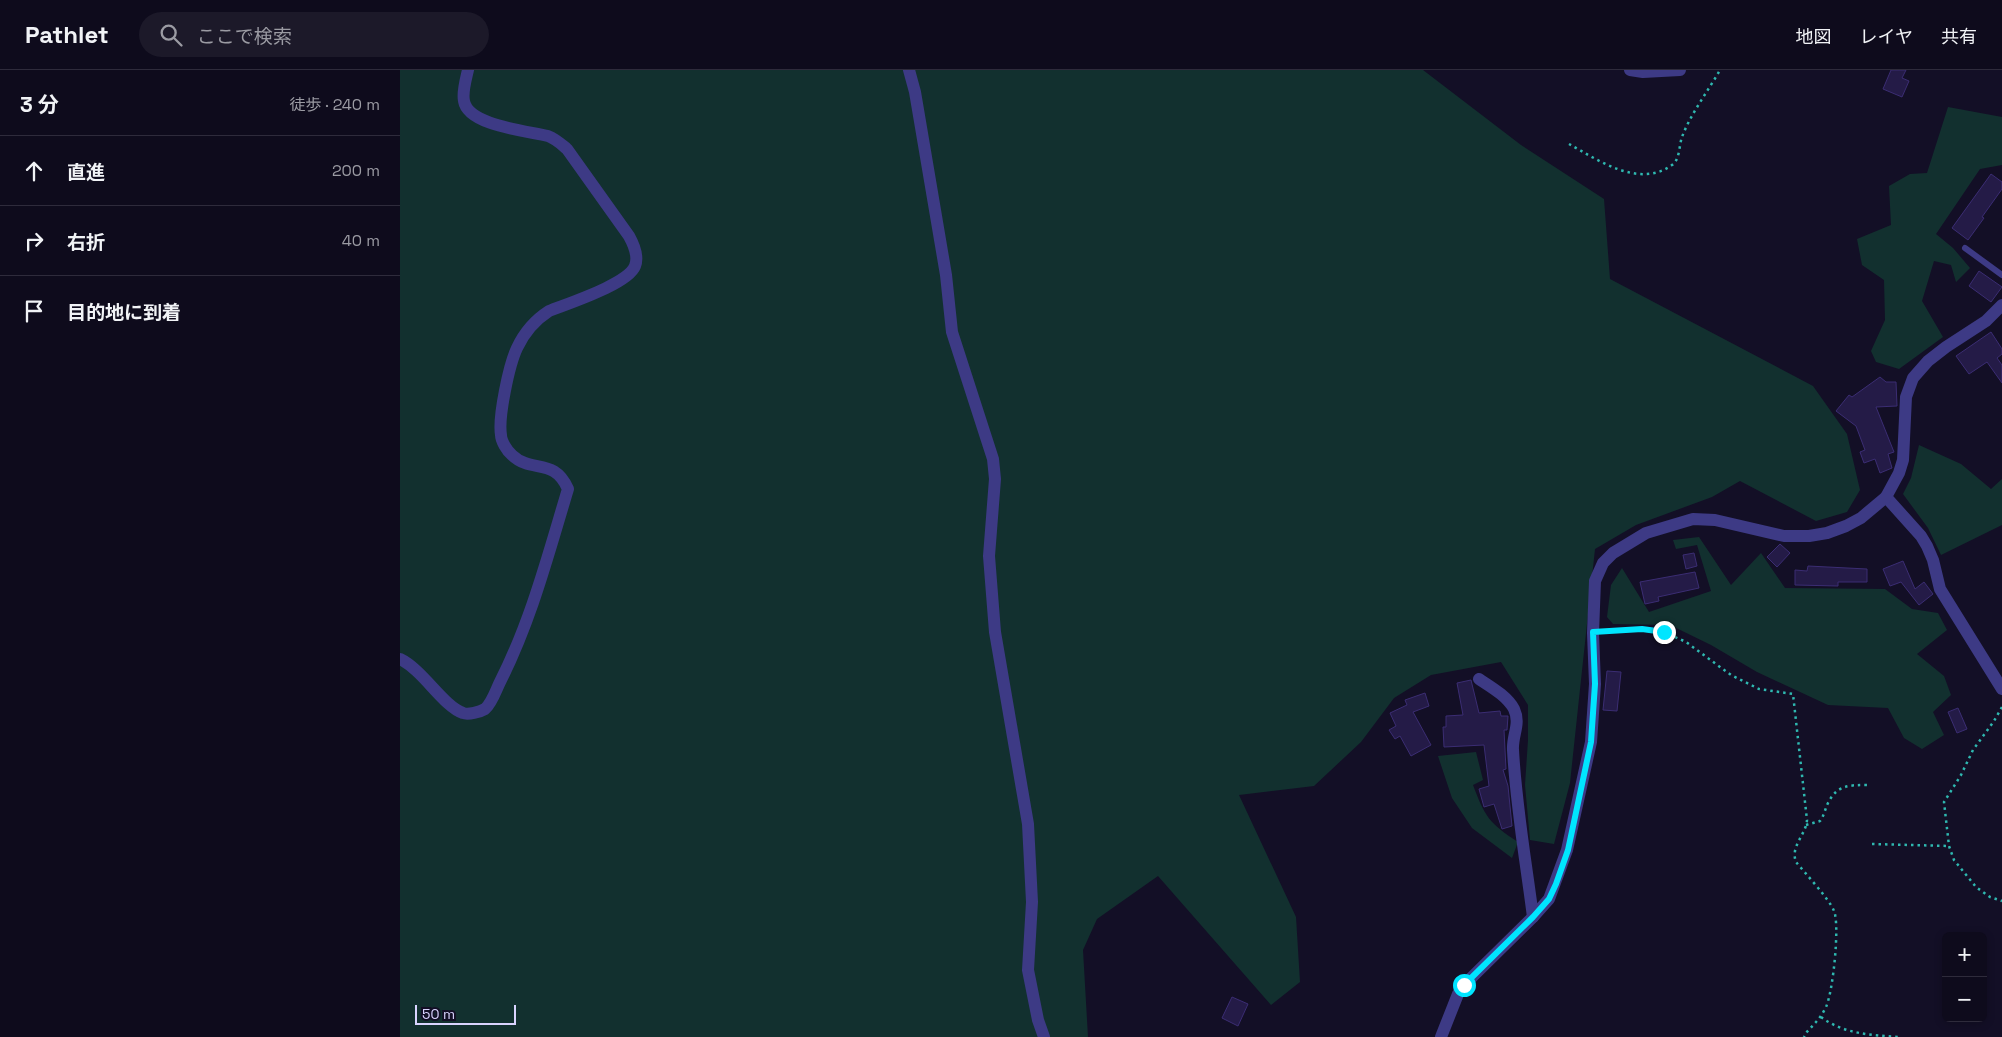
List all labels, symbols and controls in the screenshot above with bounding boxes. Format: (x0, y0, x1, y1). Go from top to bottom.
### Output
search box (139, 12, 489, 57)
text: Pathlet (25, 19, 109, 50)
icon: search (157, 21, 185, 49)
text: ここで検索 (197, 24, 292, 49)
text: 地図 (1796, 25, 1832, 48)
text: レイヤ (1860, 25, 1913, 48)
text: 共有 (1941, 25, 1977, 48)
text: 3 分 (20, 91, 59, 118)
text: 徒歩 · 240 m (289, 94, 380, 115)
icon: ahead (20, 157, 48, 185)
text: 直進 (67, 160, 105, 185)
text: 200 m (332, 160, 380, 181)
icon: right (20, 227, 48, 255)
text: 右折 (67, 230, 105, 255)
text: 40 m (342, 230, 380, 251)
icon: arrive (20, 297, 48, 325)
text: 目的地に到着 (67, 300, 181, 325)
route end (1653, 621, 1676, 644)
map controls (1942, 932, 1987, 1022)
button: + (1942, 932, 1987, 977)
route start (1453, 974, 1476, 997)
button: − (1942, 977, 1987, 1022)
scale bar (415, 1002, 516, 1025)
text: 50 m (422, 1005, 455, 1023)

